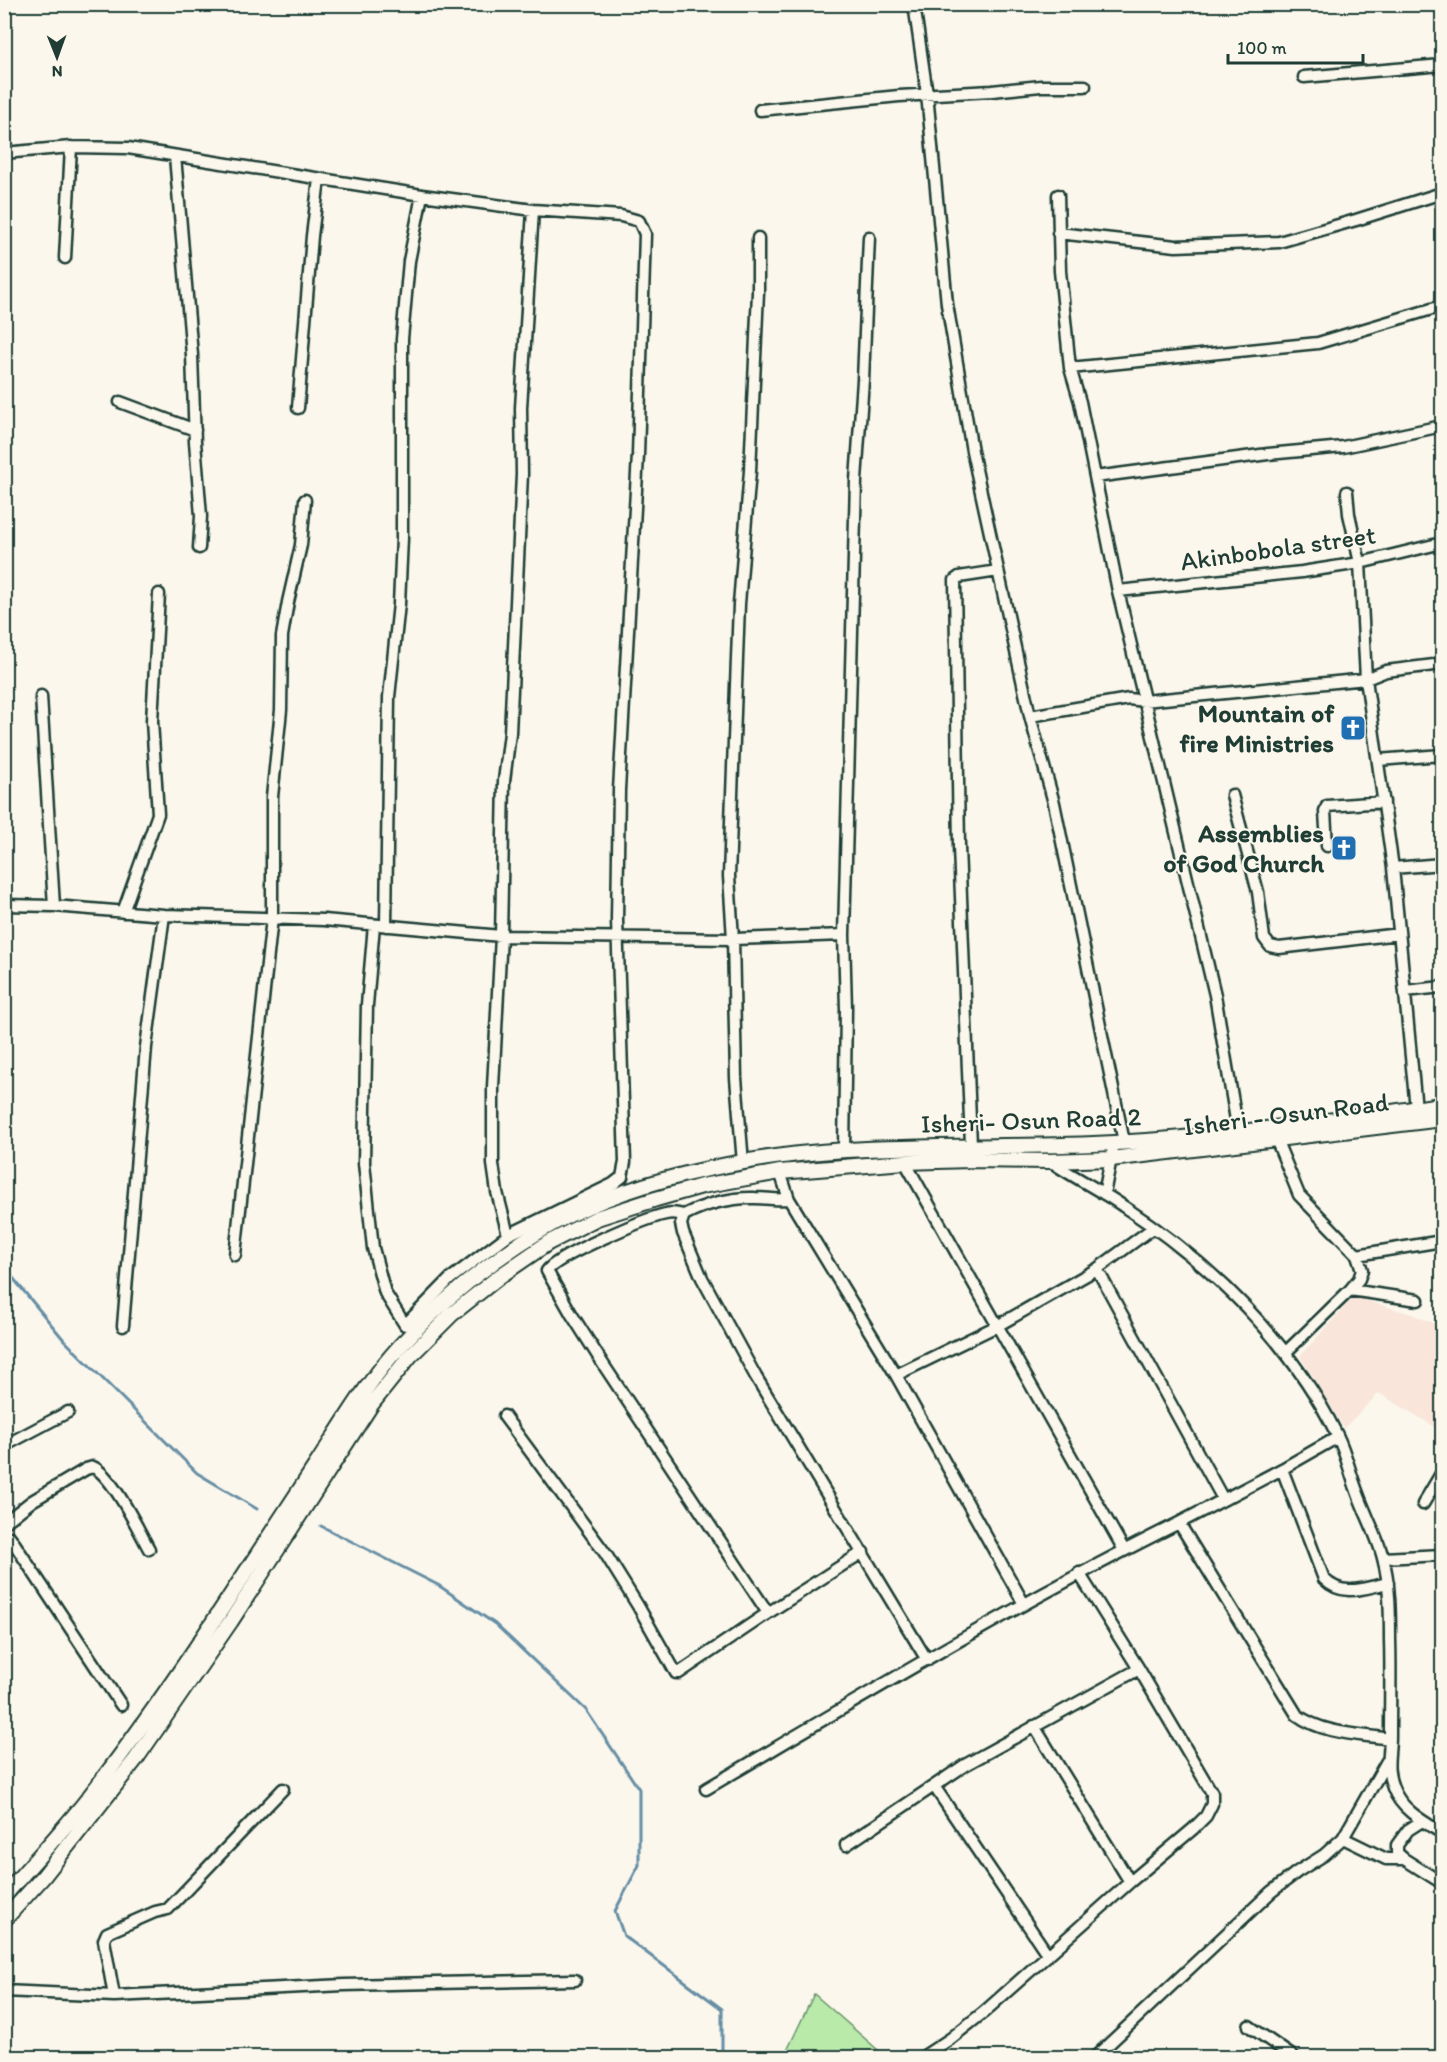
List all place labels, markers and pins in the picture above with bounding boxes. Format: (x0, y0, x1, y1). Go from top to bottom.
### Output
place label: Mountain of fire Ministries (1179, 697, 1335, 759)
church icon: Mountain of fire Ministries (1338, 713, 1368, 743)
place label: Assemblies of God Church (1163, 817, 1324, 879)
church icon: Assemblies of God Church (1329, 833, 1359, 863)

